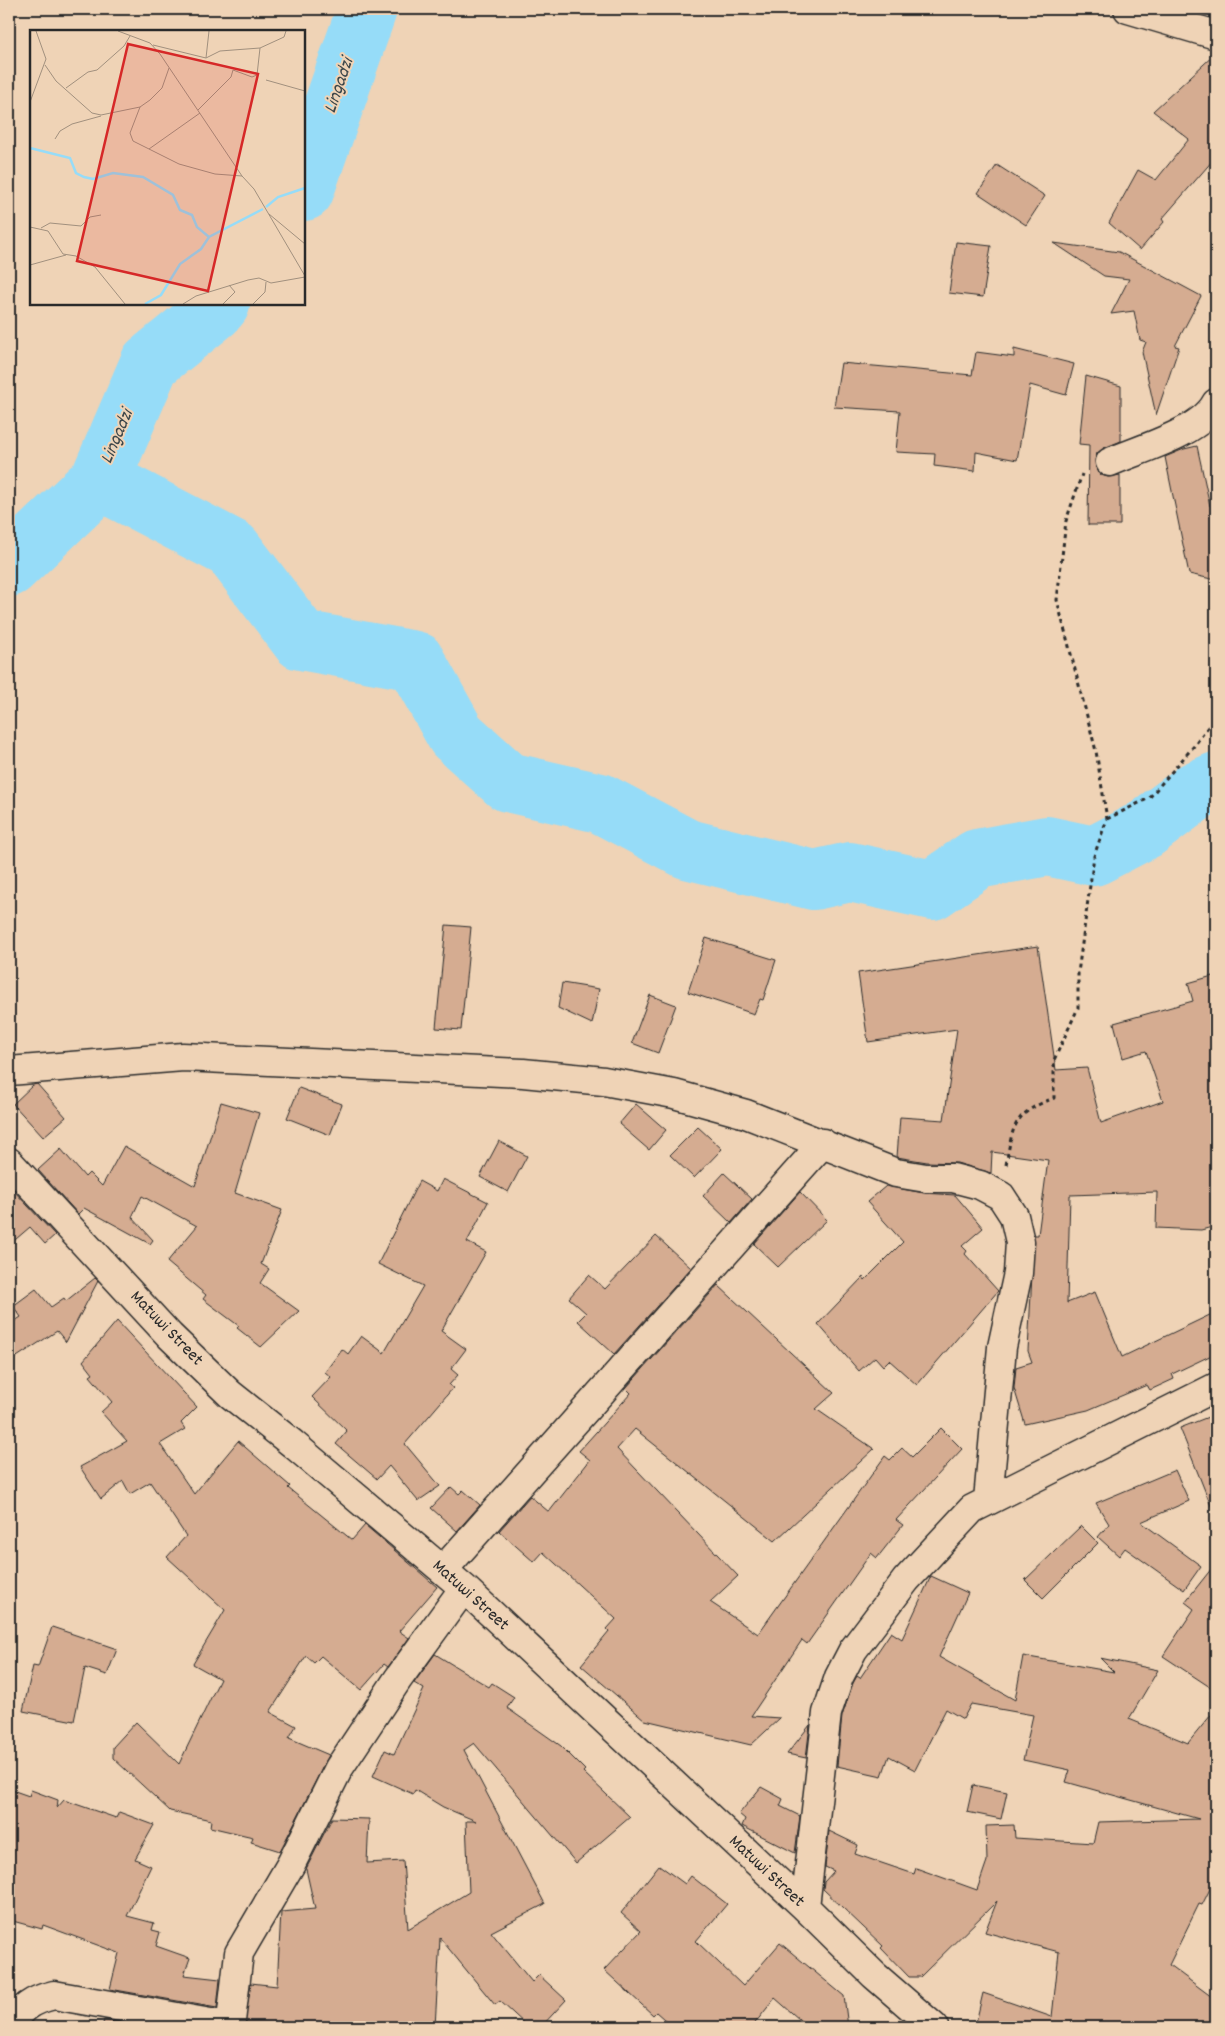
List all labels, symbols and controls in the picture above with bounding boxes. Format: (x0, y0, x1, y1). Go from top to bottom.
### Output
inset map (30, 30, 305, 305)
water label: Lingadzi (318, 51, 363, 117)
water label: Lingadzi (94, 402, 143, 468)
street label: Matuwi Street (124, 1286, 209, 1373)
street label: Matuwi Street (426, 1555, 514, 1638)
street label: Matuwi Street (722, 1830, 810, 1914)

